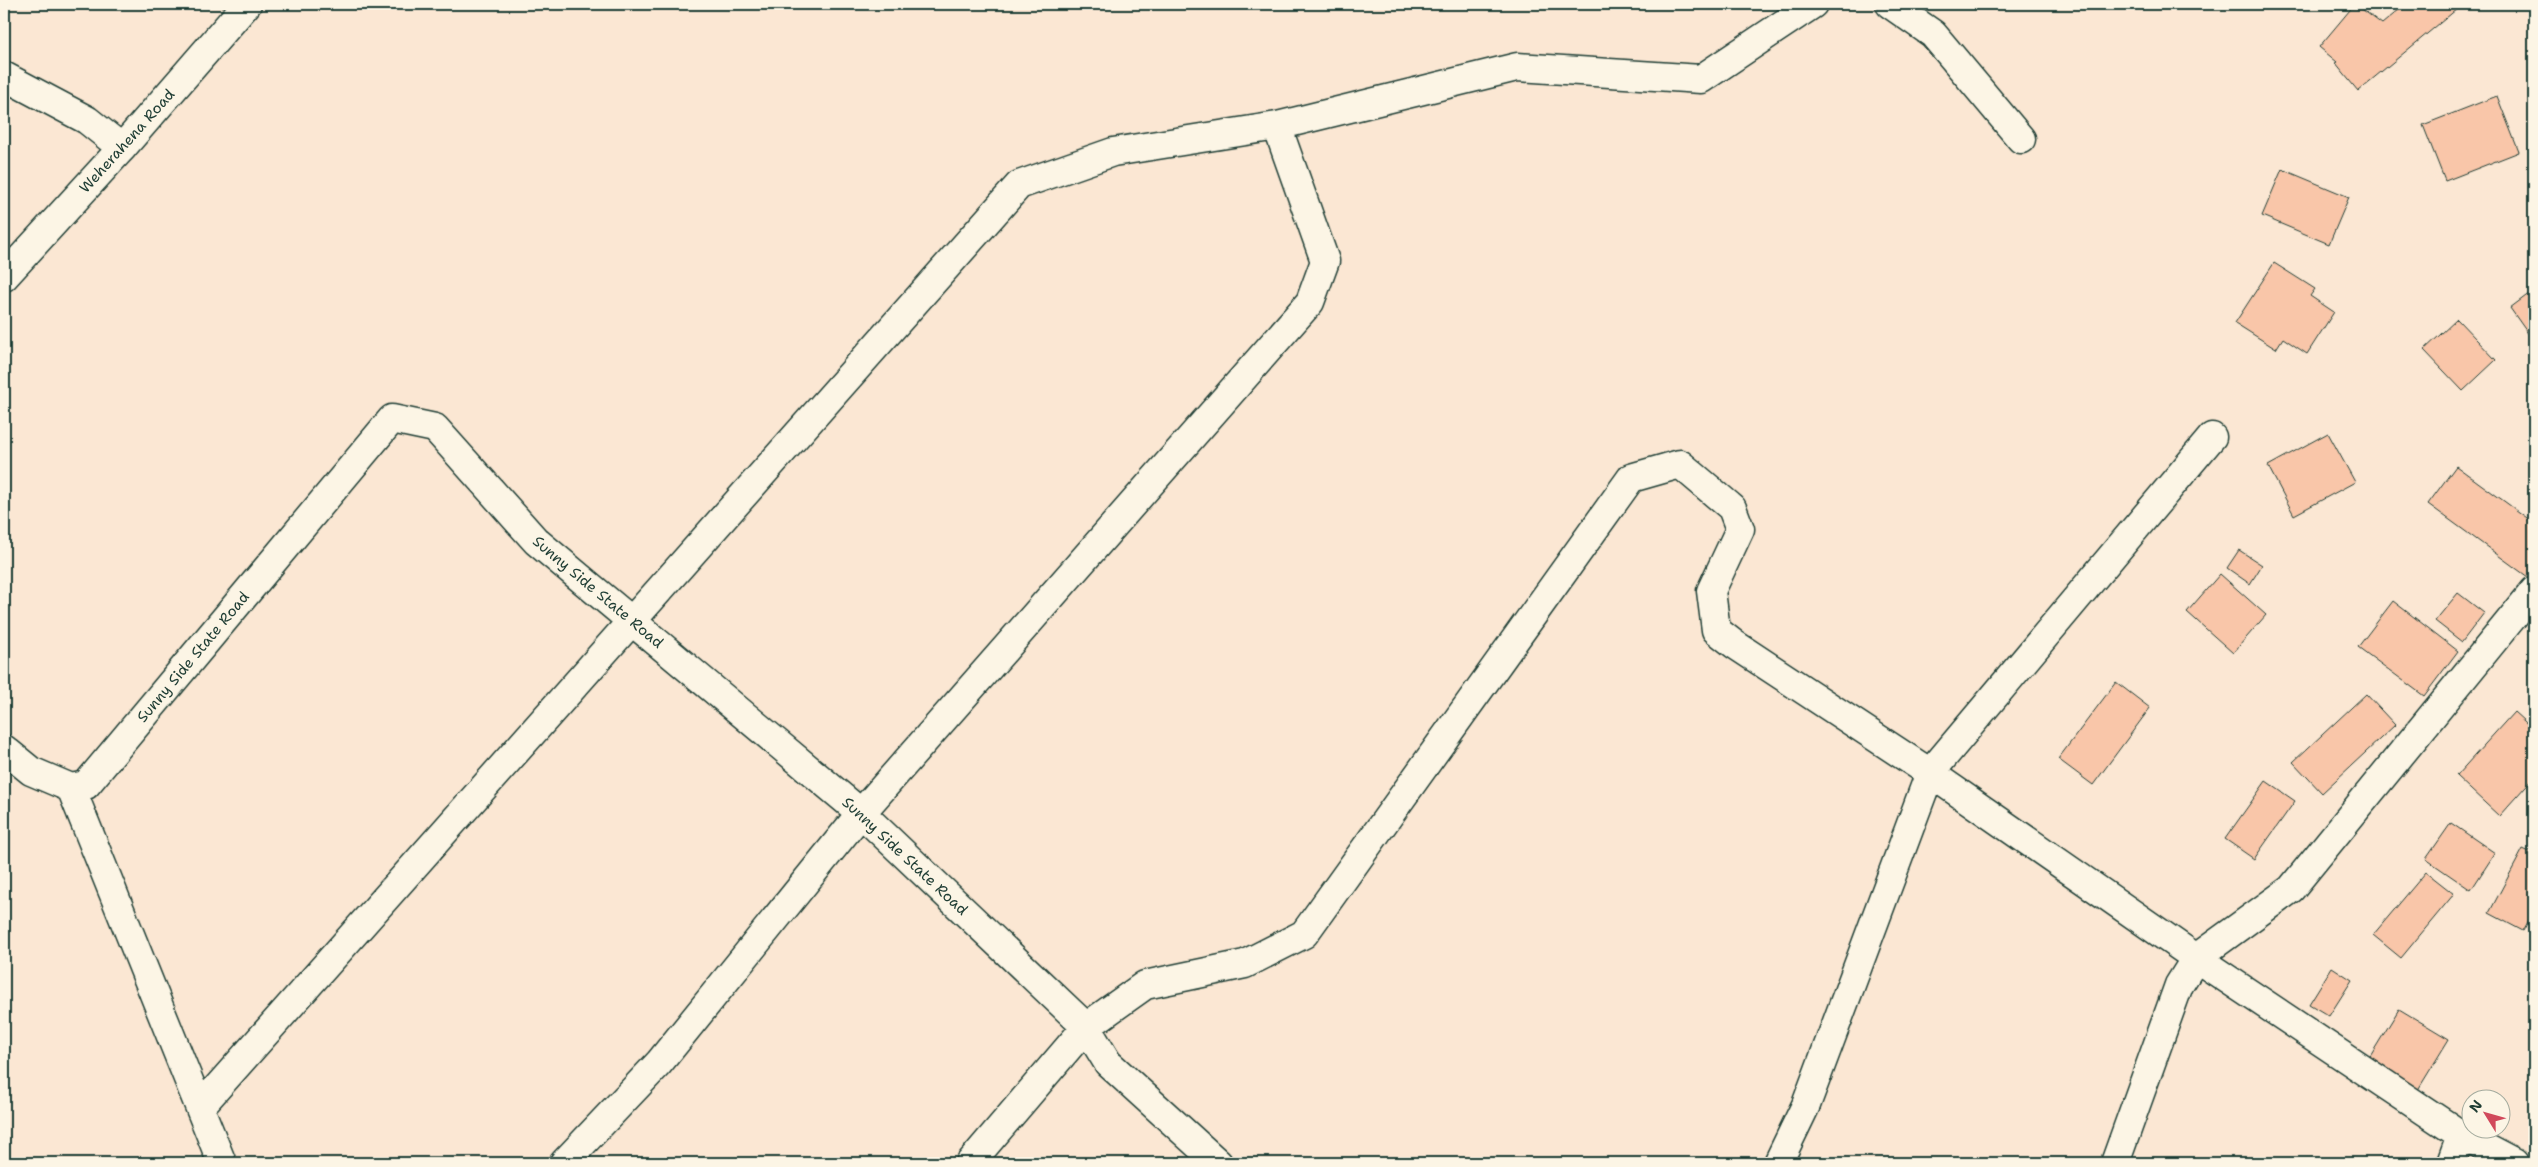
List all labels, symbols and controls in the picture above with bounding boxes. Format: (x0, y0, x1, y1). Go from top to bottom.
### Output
street label: Weherahena Road (75, 84, 179, 197)
street label: Sunny Side State Road (528, 531, 668, 653)
street label: Sunny Side State Road (132, 587, 254, 727)
street label: Sunny Side State Road (838, 792, 972, 920)
north arrow (2460, 1090, 2510, 1140)
text: N (2465, 1096, 2486, 1116)

